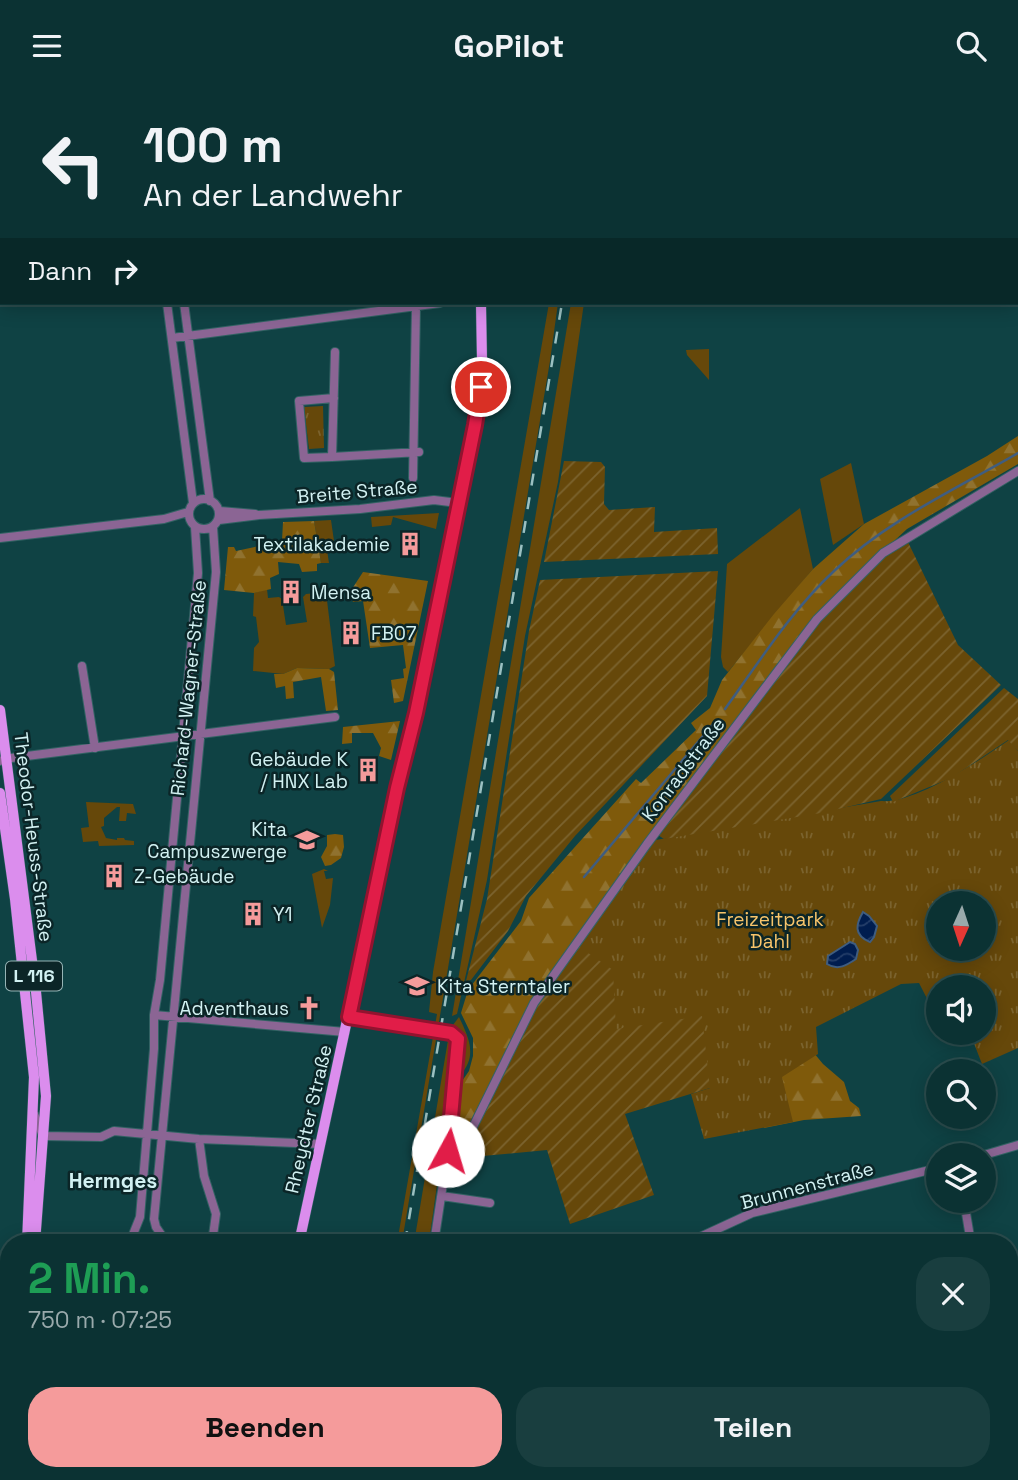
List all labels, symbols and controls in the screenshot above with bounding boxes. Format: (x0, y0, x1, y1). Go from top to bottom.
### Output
text: GoPilot (454, 26, 564, 66)
icon: menu (28, 27, 66, 65)
icon: search (952, 27, 990, 65)
text: 100 m (143, 114, 283, 176)
icon: left (28, 119, 119, 210)
text: An der Landwehr (143, 175, 403, 215)
icon: right (106, 252, 144, 290)
text: Dann (28, 254, 92, 288)
pin (451, 357, 511, 417)
icon: arrive (462, 368, 500, 406)
street label: Breite Straße (296, 474, 418, 509)
building icon: Textilakademie (396, 530, 424, 558)
place label: Textilakademie (253, 532, 390, 557)
building icon: Mensa (277, 578, 305, 606)
street label: Richard-Wagner-Straße (165, 579, 212, 797)
place label: Mensa (311, 580, 371, 605)
building icon: FB07 (337, 619, 365, 647)
place label: FB07 (371, 621, 417, 646)
street label: Konradstraße (636, 712, 731, 826)
street label: Theodor-Heuss-Straße (8, 731, 59, 943)
place label: Gebäude K / HNX Lab (250, 747, 348, 794)
building icon: Gebäude K / HNX Lab (354, 756, 382, 784)
place label: Kita Campuszwerge (147, 817, 287, 864)
school or university icon: Kita Campuszwerge (293, 826, 321, 854)
building icon: Z-Gebäude (100, 862, 128, 890)
place label: Z-Gebäude (134, 864, 234, 889)
north arrow (926, 891, 996, 961)
map controls (926, 891, 996, 1213)
building icon: Y1 (239, 900, 267, 928)
place label: Y1 (273, 902, 293, 927)
park label: Freizeitpark Dahl (716, 907, 824, 954)
road number: L 116 (6, 961, 62, 991)
school or university icon: Kita Sterntaler (403, 972, 431, 1000)
place label: Kita Sterntaler (437, 974, 570, 999)
button: sound (926, 975, 996, 1045)
church icon: Adventhaus (295, 994, 323, 1022)
place label: Adventhaus (180, 996, 289, 1021)
street label: Rheydter Straße (279, 1042, 338, 1196)
button: search (926, 1059, 996, 1129)
position arrow (411, 1114, 485, 1188)
button: layers (926, 1143, 996, 1213)
street label: Brunnenstraße (738, 1156, 877, 1215)
district label: Hermges (69, 1167, 157, 1194)
text: 2 Min. (28, 1252, 150, 1305)
button: close (916, 1257, 990, 1331)
text: 750 m · 07:25 (28, 1305, 172, 1335)
button: Beenden (28, 1387, 502, 1467)
button: Teilen (516, 1387, 990, 1467)

